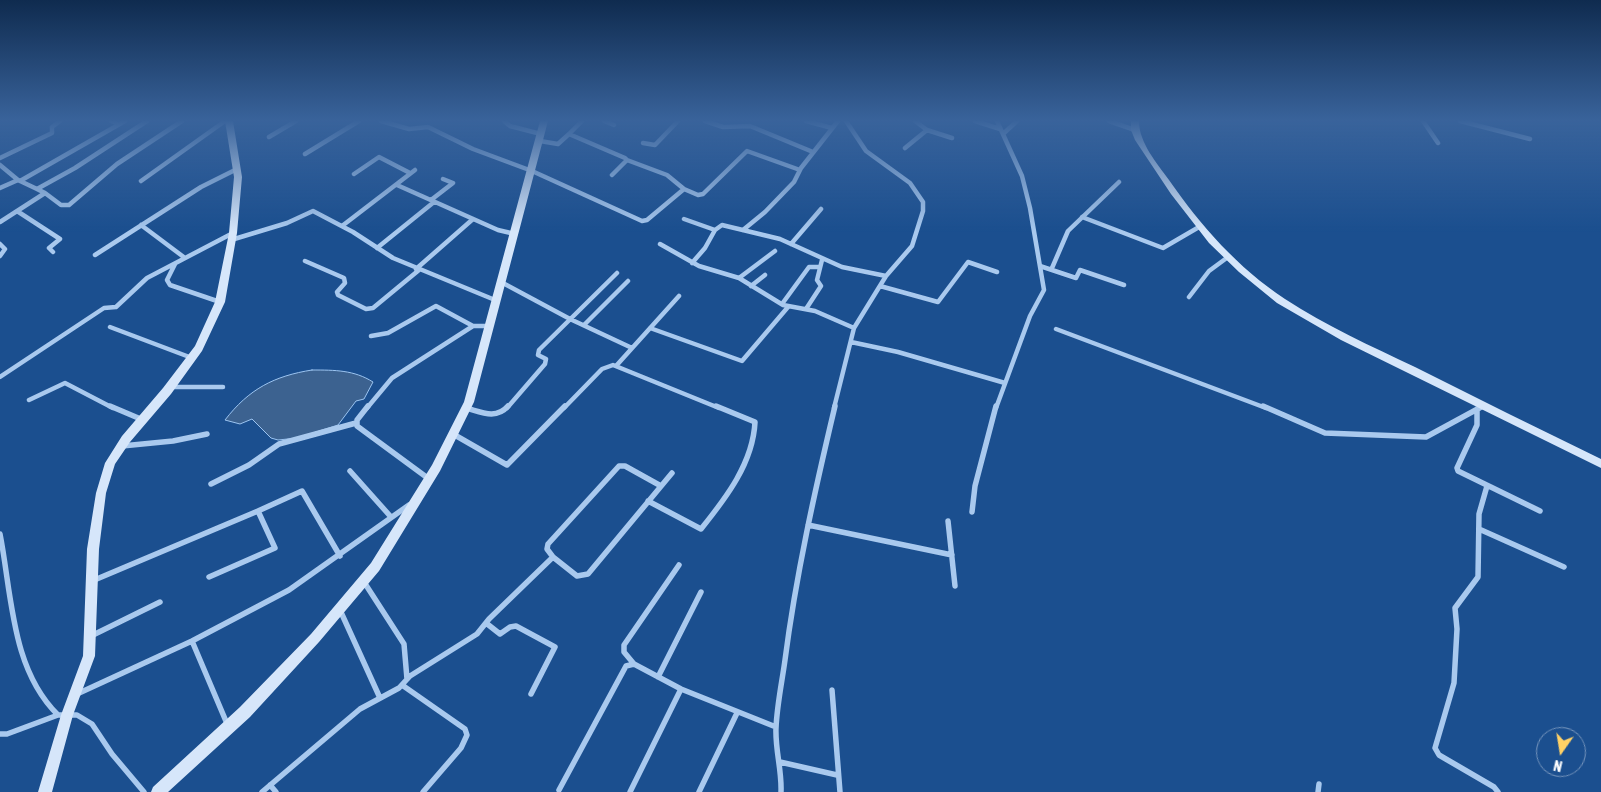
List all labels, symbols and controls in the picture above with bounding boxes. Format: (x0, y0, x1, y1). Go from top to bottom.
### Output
north arrow (1536, 727, 1586, 777)
text: N (1552, 757, 1564, 774)

